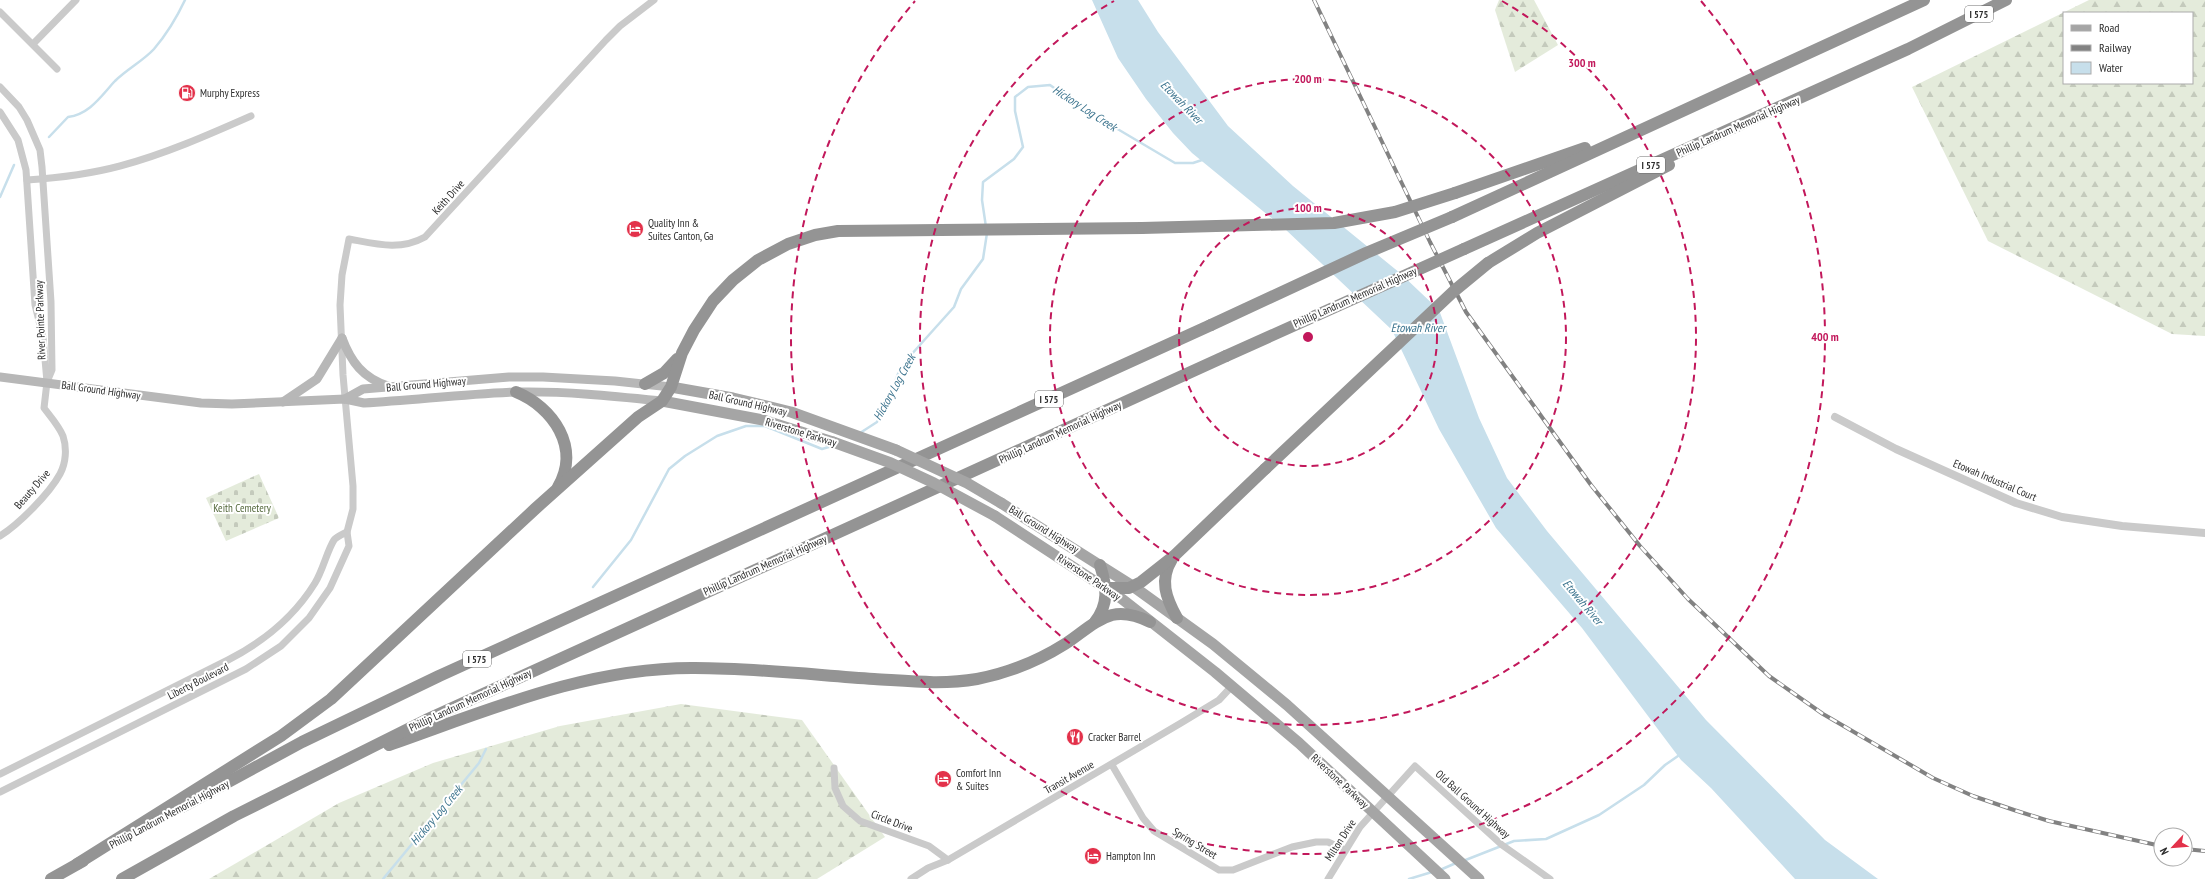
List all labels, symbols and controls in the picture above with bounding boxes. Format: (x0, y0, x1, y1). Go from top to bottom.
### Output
road number: I 575 (1965, 6, 1993, 22)
legend (2063, 12, 2193, 84)
text: Road (2099, 20, 2119, 35)
text: Railway (2099, 40, 2132, 55)
text: 300 m (1568, 55, 1596, 70)
text: Water (2099, 60, 2124, 75)
text: 200 m (1294, 71, 1322, 86)
water label: Etowah River (1158, 77, 1207, 128)
water label: Hickory Log Creek (1050, 82, 1121, 135)
fuel station icon: Murphy Express (177, 83, 197, 103)
place label: Murphy Express (200, 86, 260, 100)
street label: Phillip Landrum Memorial Highway (1674, 92, 1803, 160)
road number: I 575 (1637, 157, 1665, 173)
street label: Keith Drive (429, 176, 468, 217)
text: 100 m (1294, 200, 1322, 215)
place label: Quality Inn & Suites Canton, Ga (648, 216, 714, 243)
hotel icon: Quality Inn & Suites Canton, Ga (625, 219, 645, 239)
street label: Phillip Landrum Memorial Highway (1291, 263, 1420, 331)
street label: River Pointe Parkway (32, 279, 48, 360)
water label: Etowah River (1391, 320, 1447, 335)
text: 400 m (1811, 329, 1839, 344)
centre of rings (1301, 330, 1315, 344)
water label: Hickory Log Creek (870, 350, 919, 423)
street label: Ball Ground Highway (386, 373, 467, 394)
street label: Ball Ground Highway (61, 378, 142, 403)
street label: Ball Ground Highway (708, 387, 789, 419)
road number: I 575 (1035, 391, 1063, 407)
street label: Phillip Landrum Memorial Highway (997, 397, 1124, 467)
street label: Riverstone Parkway (764, 414, 839, 450)
street label: Etowah Industrial Court (1951, 456, 2039, 504)
street label: Beauty Drive (11, 466, 53, 512)
park label: Keith Cemetery (213, 501, 272, 515)
street label: Ball Ground Highway (1006, 502, 1082, 557)
street label: Phillip Landrum Memorial Highway (701, 531, 830, 599)
street label: Riverstone Parkway (1054, 551, 1124, 604)
water label: Etowah River (1560, 576, 1607, 629)
road number: I 575 (463, 651, 491, 667)
street label: Liberty Boulevard (165, 660, 231, 702)
street label: Phillip Landrum Memorial Highway (407, 665, 534, 735)
restaurant icon: Cracker Barrel (1065, 727, 1085, 747)
place label: Cracker Barrel (1088, 730, 1141, 744)
street label: Riverstone Parkway (1308, 751, 1372, 812)
street label: Transit Avenue (1042, 757, 1097, 797)
place label: Comfort Inn & Suites (956, 766, 1001, 793)
street label: Old Ball Ground Highway (1433, 767, 1514, 842)
hotel icon: Comfort Inn & Suites (933, 769, 953, 789)
street label: Phillip Landrum Memorial Highway (107, 776, 232, 852)
water label: Hickory Log Creek (407, 781, 466, 848)
street label: Circle Drive (869, 807, 915, 836)
street label: Milton Drive (1321, 816, 1359, 863)
street label: Spring Street (1170, 824, 1220, 862)
north arrow (2153, 827, 2193, 867)
hotel icon: Hampton Inn (1083, 846, 1103, 866)
text: N (2156, 846, 2172, 857)
place label: Hampton Inn (1106, 849, 1155, 863)

